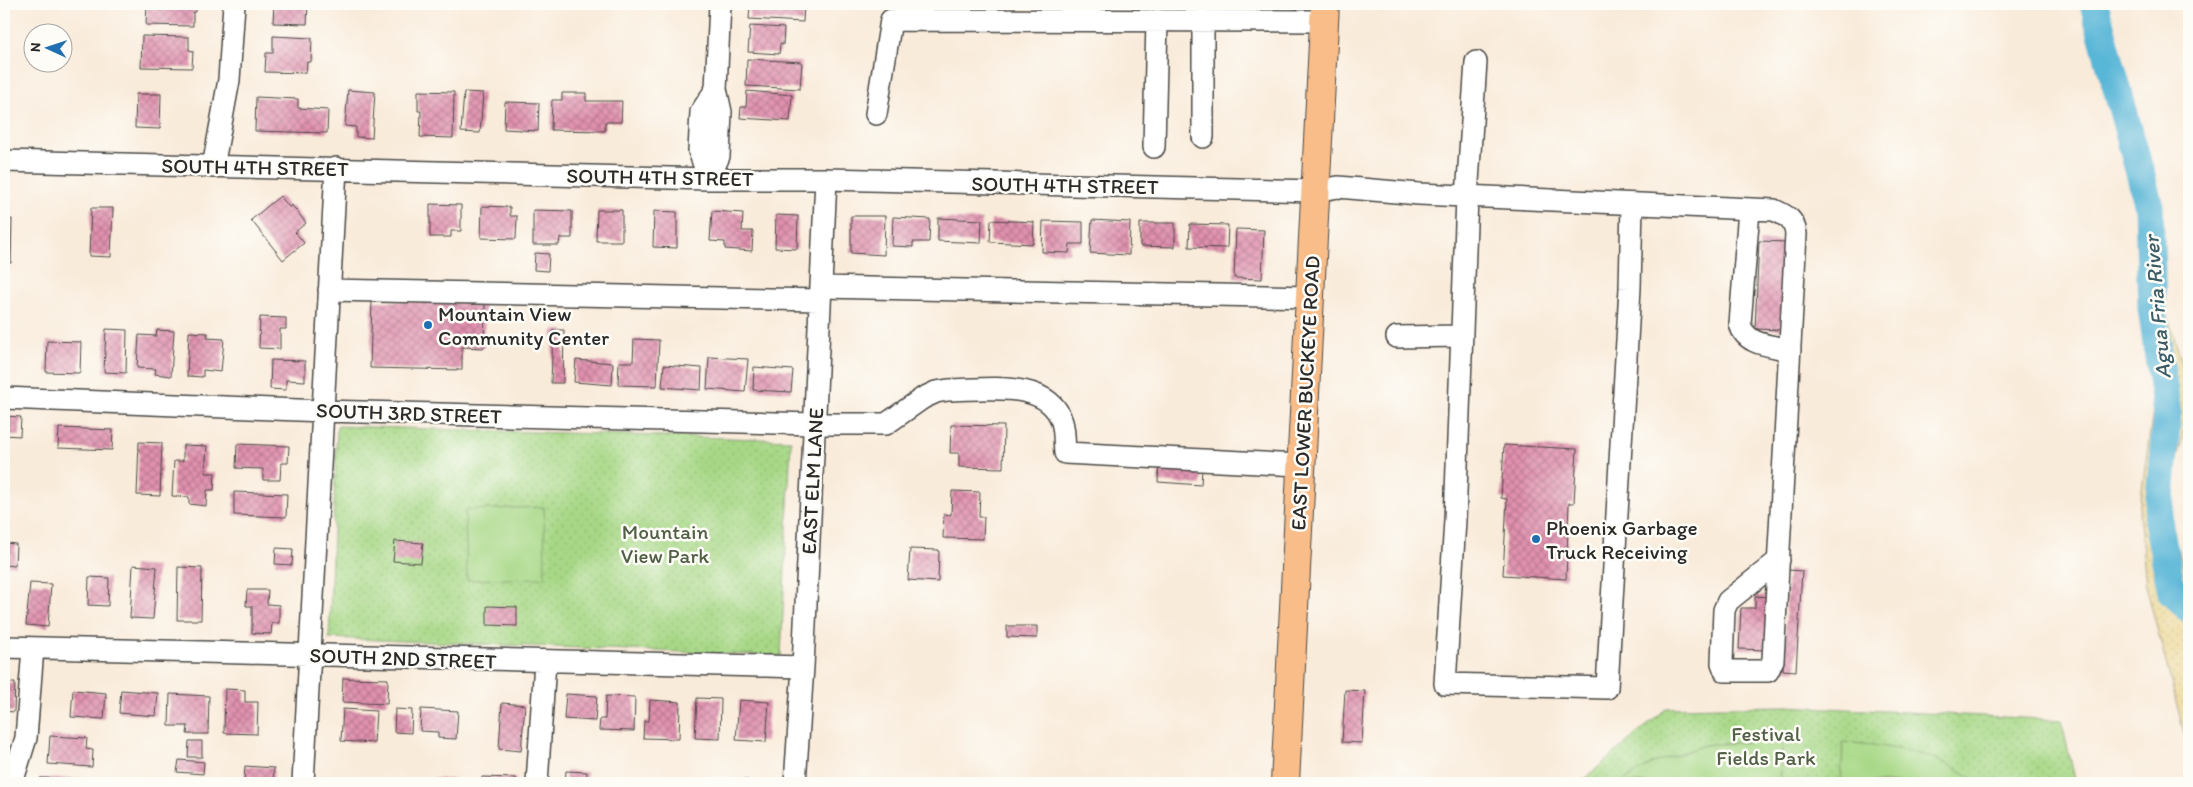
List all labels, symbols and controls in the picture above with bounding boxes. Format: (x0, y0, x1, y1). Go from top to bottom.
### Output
north arrow (22, 22, 72, 72)
text: N (27, 42, 44, 53)
street label: SOUTH 4TH STREET (161, 153, 349, 181)
street label: SOUTH 4TH STREET (566, 163, 754, 191)
street label: SOUTH 4TH STREET (971, 171, 1159, 199)
water label: Agua Fria River (2137, 232, 2177, 380)
street label: EAST LOWER BUCKEYE ROAD (1285, 255, 1325, 531)
place label: Mountain View Community Center (438, 301, 609, 350)
marker: Mountain View Community Center (422, 319, 434, 331)
street label: SOUTH 3RD STREET (316, 397, 503, 429)
street label: EAST ELM LANE (796, 407, 828, 555)
place label: Phoenix Garbage Truck Receiving (1546, 515, 1698, 564)
park label: Mountain View Park (621, 519, 709, 568)
marker: Phoenix Garbage Truck Receiving (1530, 533, 1542, 545)
street label: SOUTH 2ND STREET (309, 642, 497, 674)
park label: Festival Fields Park (1716, 721, 1816, 770)

